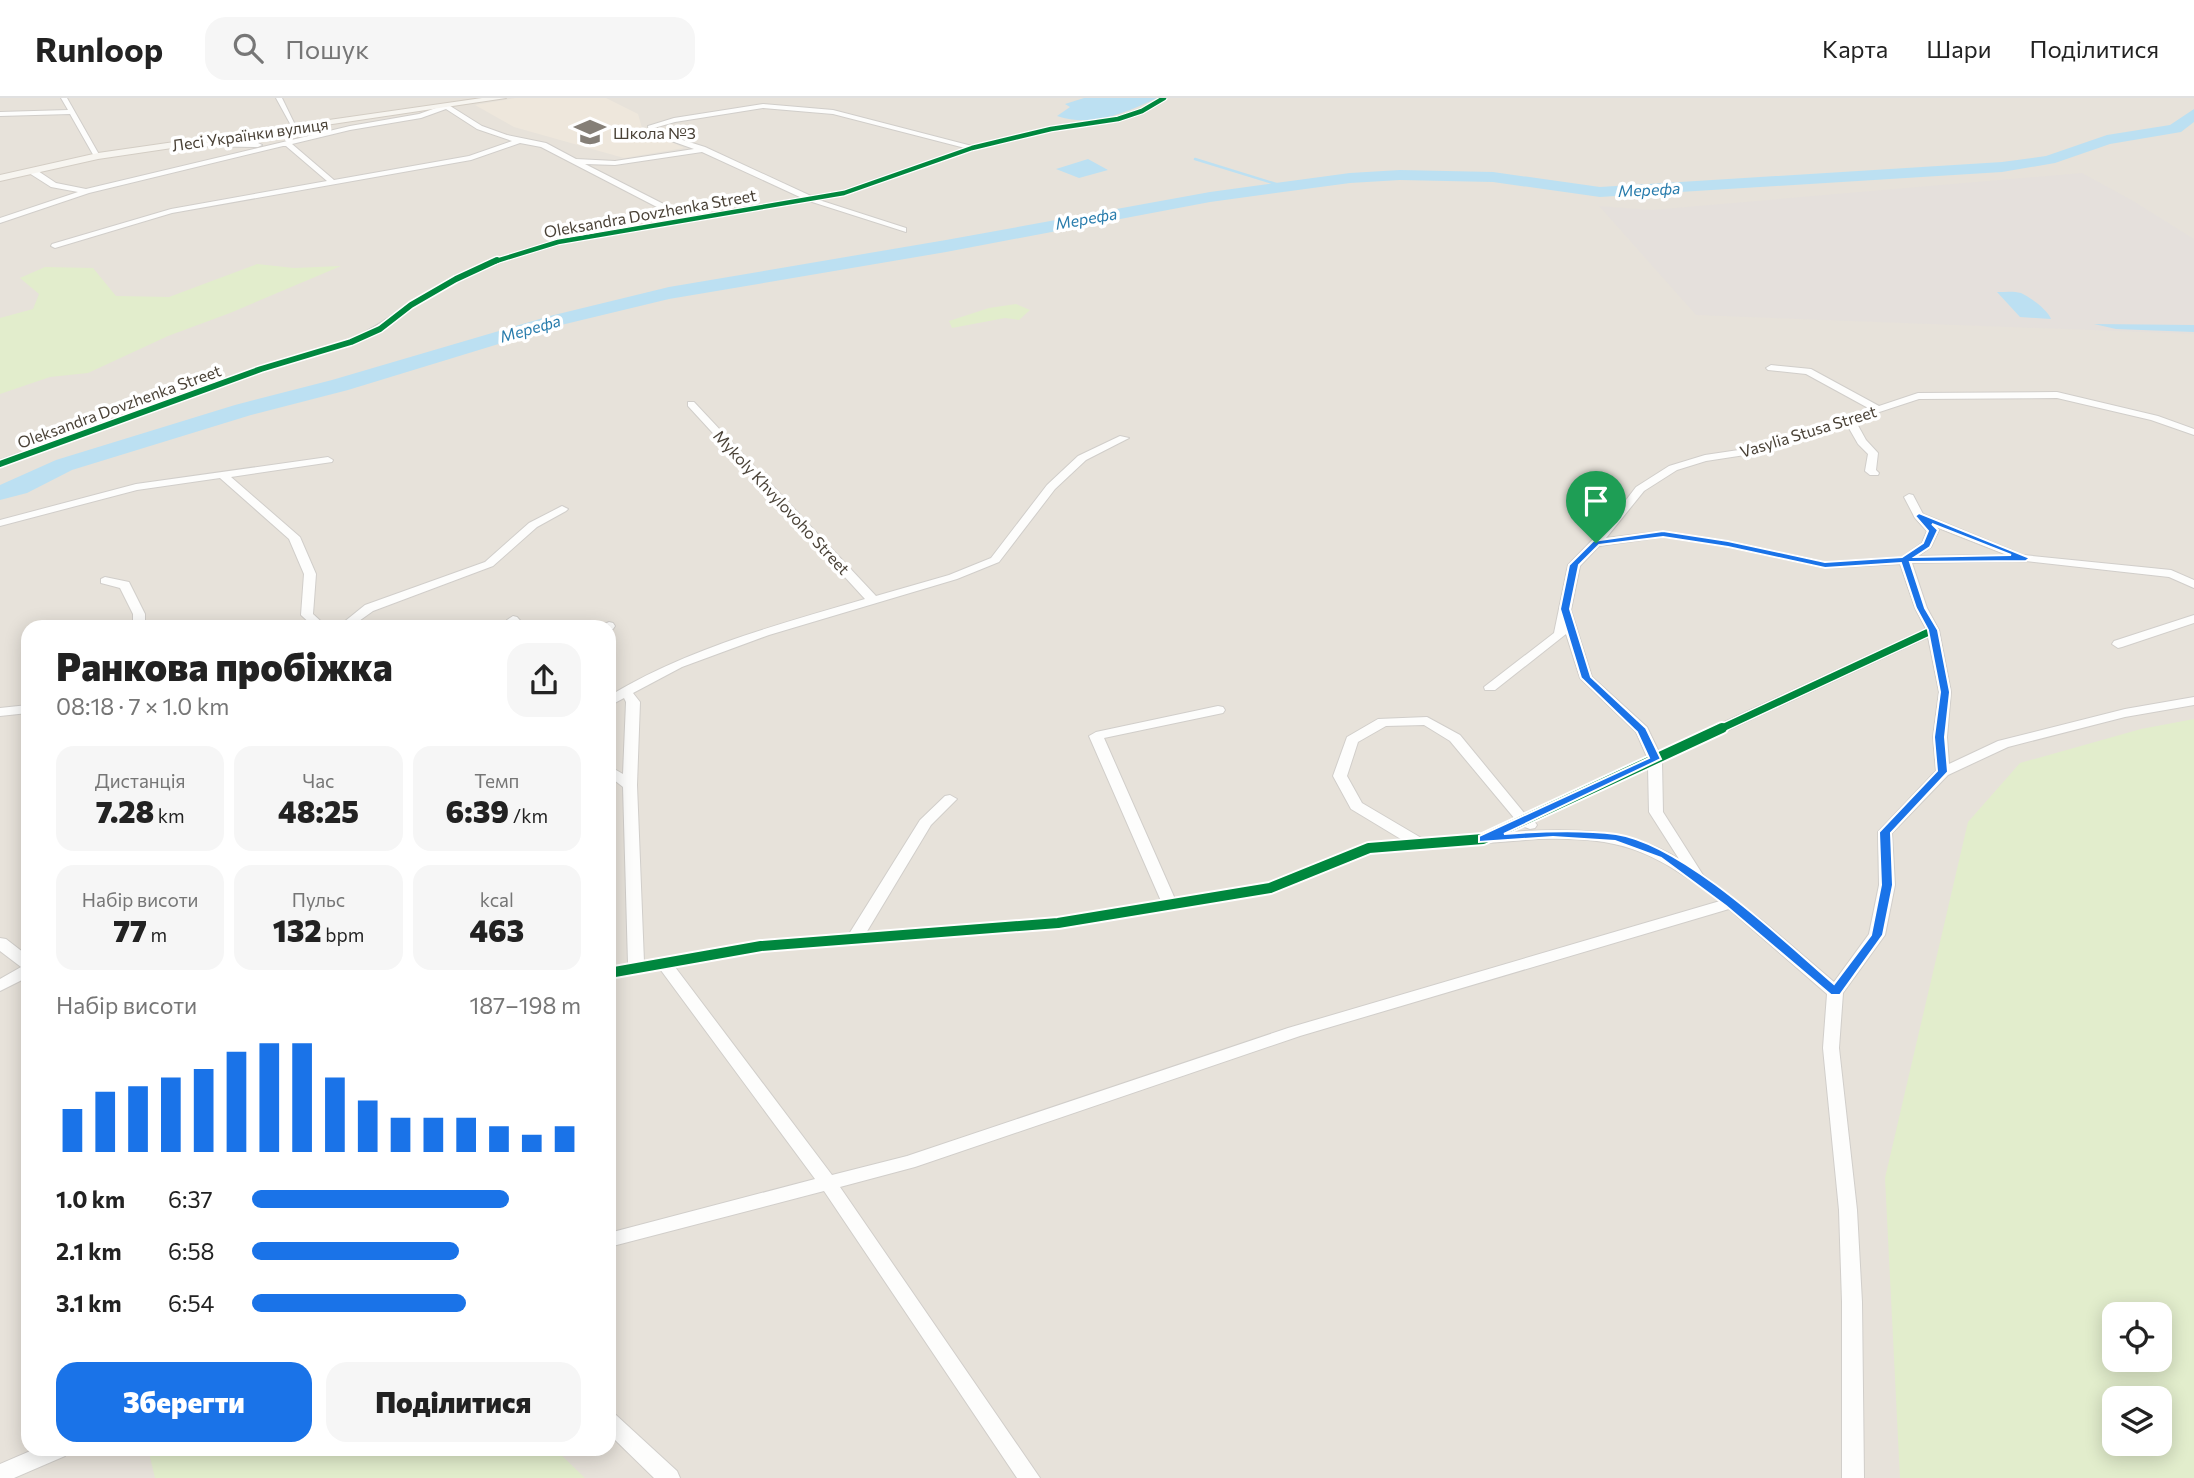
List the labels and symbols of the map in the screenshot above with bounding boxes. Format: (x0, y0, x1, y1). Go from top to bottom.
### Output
street label: Лесі Українки вулиця (170, 114, 330, 154)
school or university icon: Школа №3 (573, 115, 607, 149)
place label: Школа №3 (613, 123, 696, 142)
water label: Мерефа (1617, 178, 1681, 200)
street label: Oleksandra Dovzhenka Street (542, 185, 758, 241)
water label: Мерефа (1054, 203, 1118, 233)
water label: Мерефа (497, 310, 563, 346)
street label: Oleksandra Dovzhenka Street (15, 360, 224, 452)
street label: Vasylia Stusa Street (1737, 401, 1879, 461)
street label: Mykoly Khvylovoho Street (710, 426, 854, 578)
pin (1566, 471, 1626, 543)

